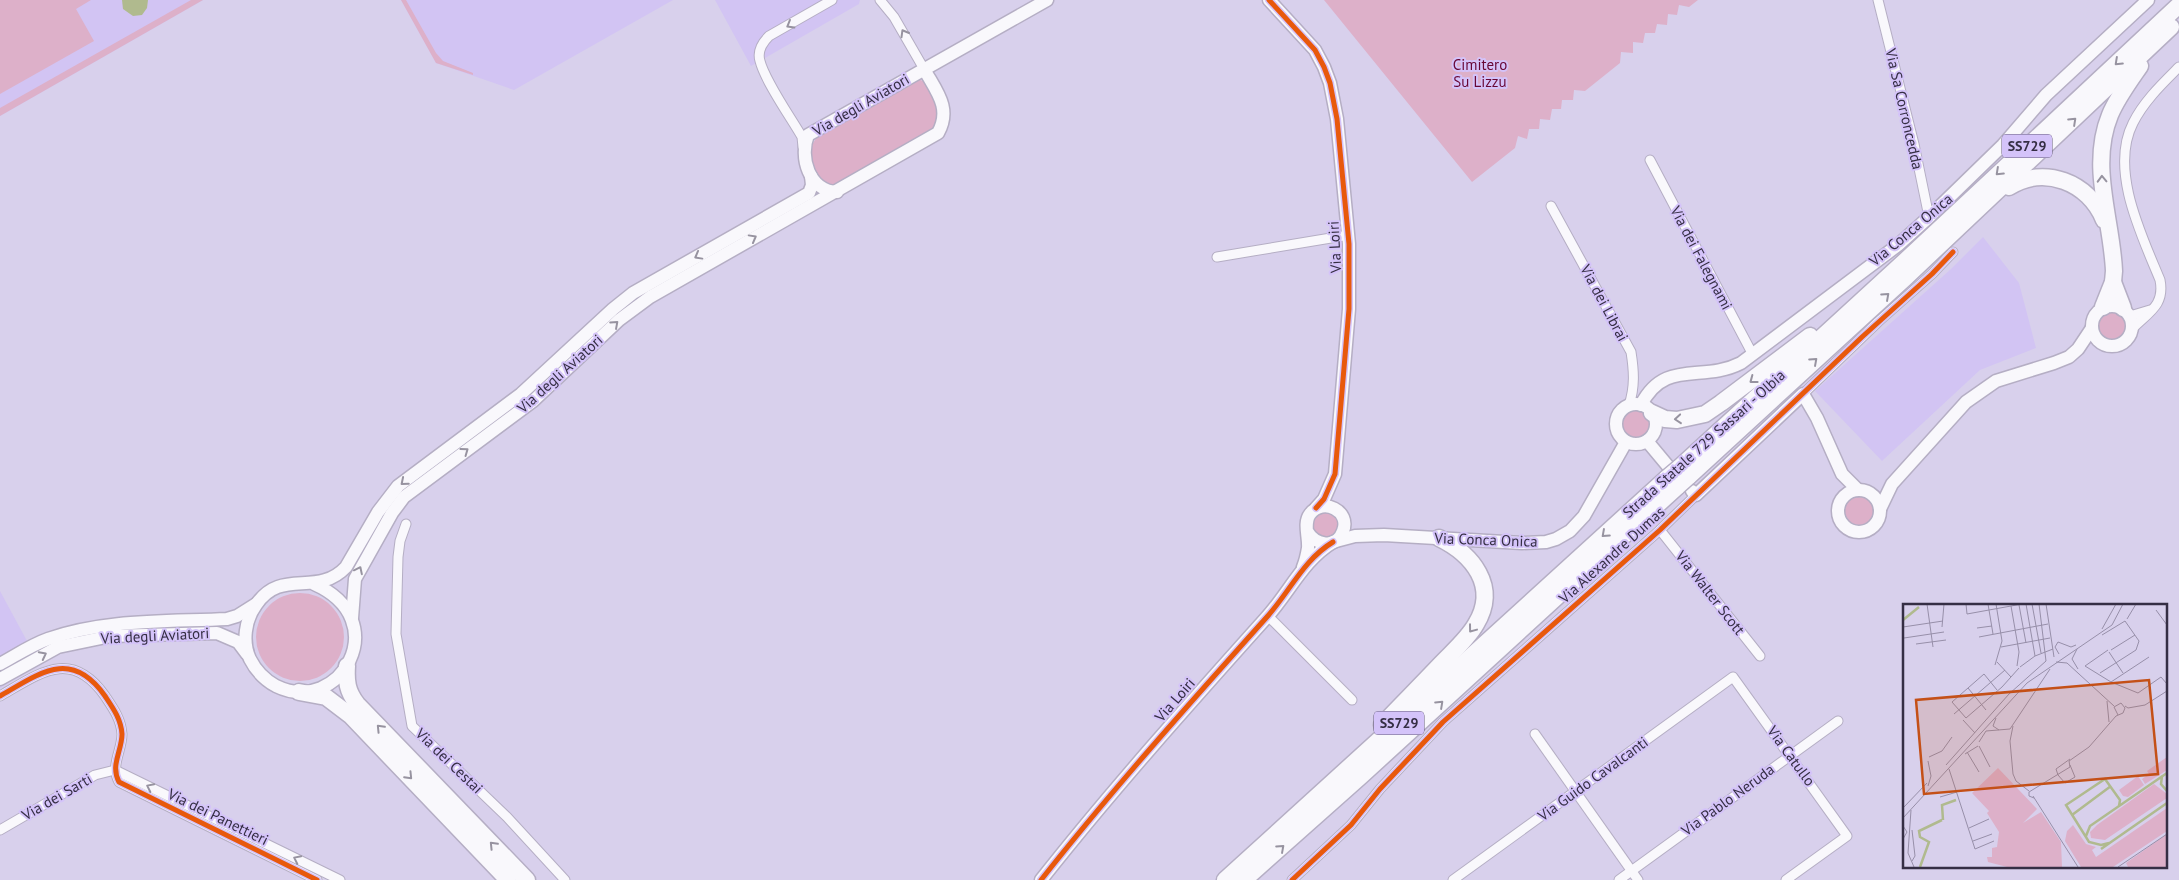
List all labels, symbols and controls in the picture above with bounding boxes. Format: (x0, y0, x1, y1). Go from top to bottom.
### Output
one-way arrow (786, 18, 795, 28)
one-way arrow (900, 30, 910, 39)
street label: Via Sa Corroncedda (1881, 46, 1928, 171)
park label: Cimitero Su Lizzu (1453, 55, 1507, 91)
one-way arrow (2114, 56, 2123, 65)
street label: Via degli Aviatori (808, 69, 912, 140)
one-way arrow (2067, 118, 2076, 127)
road number: SS729 (2002, 134, 2052, 158)
one-way arrow (1995, 167, 2004, 176)
one-way arrow (2097, 175, 2107, 182)
street label: Via Conca Onica (1864, 189, 1956, 271)
street label: Via dei Falegnami (1666, 202, 1737, 313)
street label: Via Loiri (1324, 221, 1345, 275)
one-way arrow (748, 235, 757, 245)
one-way arrow (694, 249, 703, 259)
street label: Via dei Librai (1576, 260, 1633, 344)
one-way arrow (1880, 293, 1889, 302)
one-way arrow (610, 321, 619, 330)
street label: Via degli Aviatori (512, 330, 606, 418)
one-way arrow (1809, 358, 1818, 367)
street label: Strada Statale 729 Sassari - Olbia (1618, 365, 1789, 522)
one-way arrow (1750, 374, 1759, 382)
one-way arrow (1674, 413, 1682, 424)
one-way arrow (459, 448, 469, 457)
one-way arrow (400, 476, 409, 485)
street label: Via Alexandre Dumas (1554, 502, 1669, 608)
street label: Via Conca Onica (1433, 528, 1538, 551)
one-way arrow (1601, 528, 1610, 537)
street label: Via Walter Scott (1671, 546, 1749, 639)
one-way arrow (353, 566, 363, 575)
inset map (1903, 604, 2166, 868)
street label: Via degli Aviatori (99, 623, 210, 648)
one-way arrow (1469, 623, 1478, 633)
one-way arrow (37, 651, 46, 661)
street label: Via Loiri (1150, 674, 1199, 726)
one-way arrow (1435, 701, 1444, 710)
road number: SS729 (1374, 711, 1424, 734)
street label: Via Catullo (1763, 721, 1820, 789)
street label: Via dei Cestai (411, 723, 487, 797)
one-way arrow (377, 725, 386, 734)
street label: Via Guido Cavalcanti (1533, 732, 1652, 826)
street label: Via Pablo Neruda (1677, 760, 1778, 840)
street label: Via dei Sarti (17, 769, 95, 825)
one-way arrow (403, 771, 412, 780)
one-way arrow (147, 784, 156, 794)
street label: Via dei Panettieri (164, 784, 272, 849)
one-way arrow (490, 842, 499, 851)
one-way arrow (1275, 845, 1284, 854)
one-way arrow (293, 855, 302, 865)

